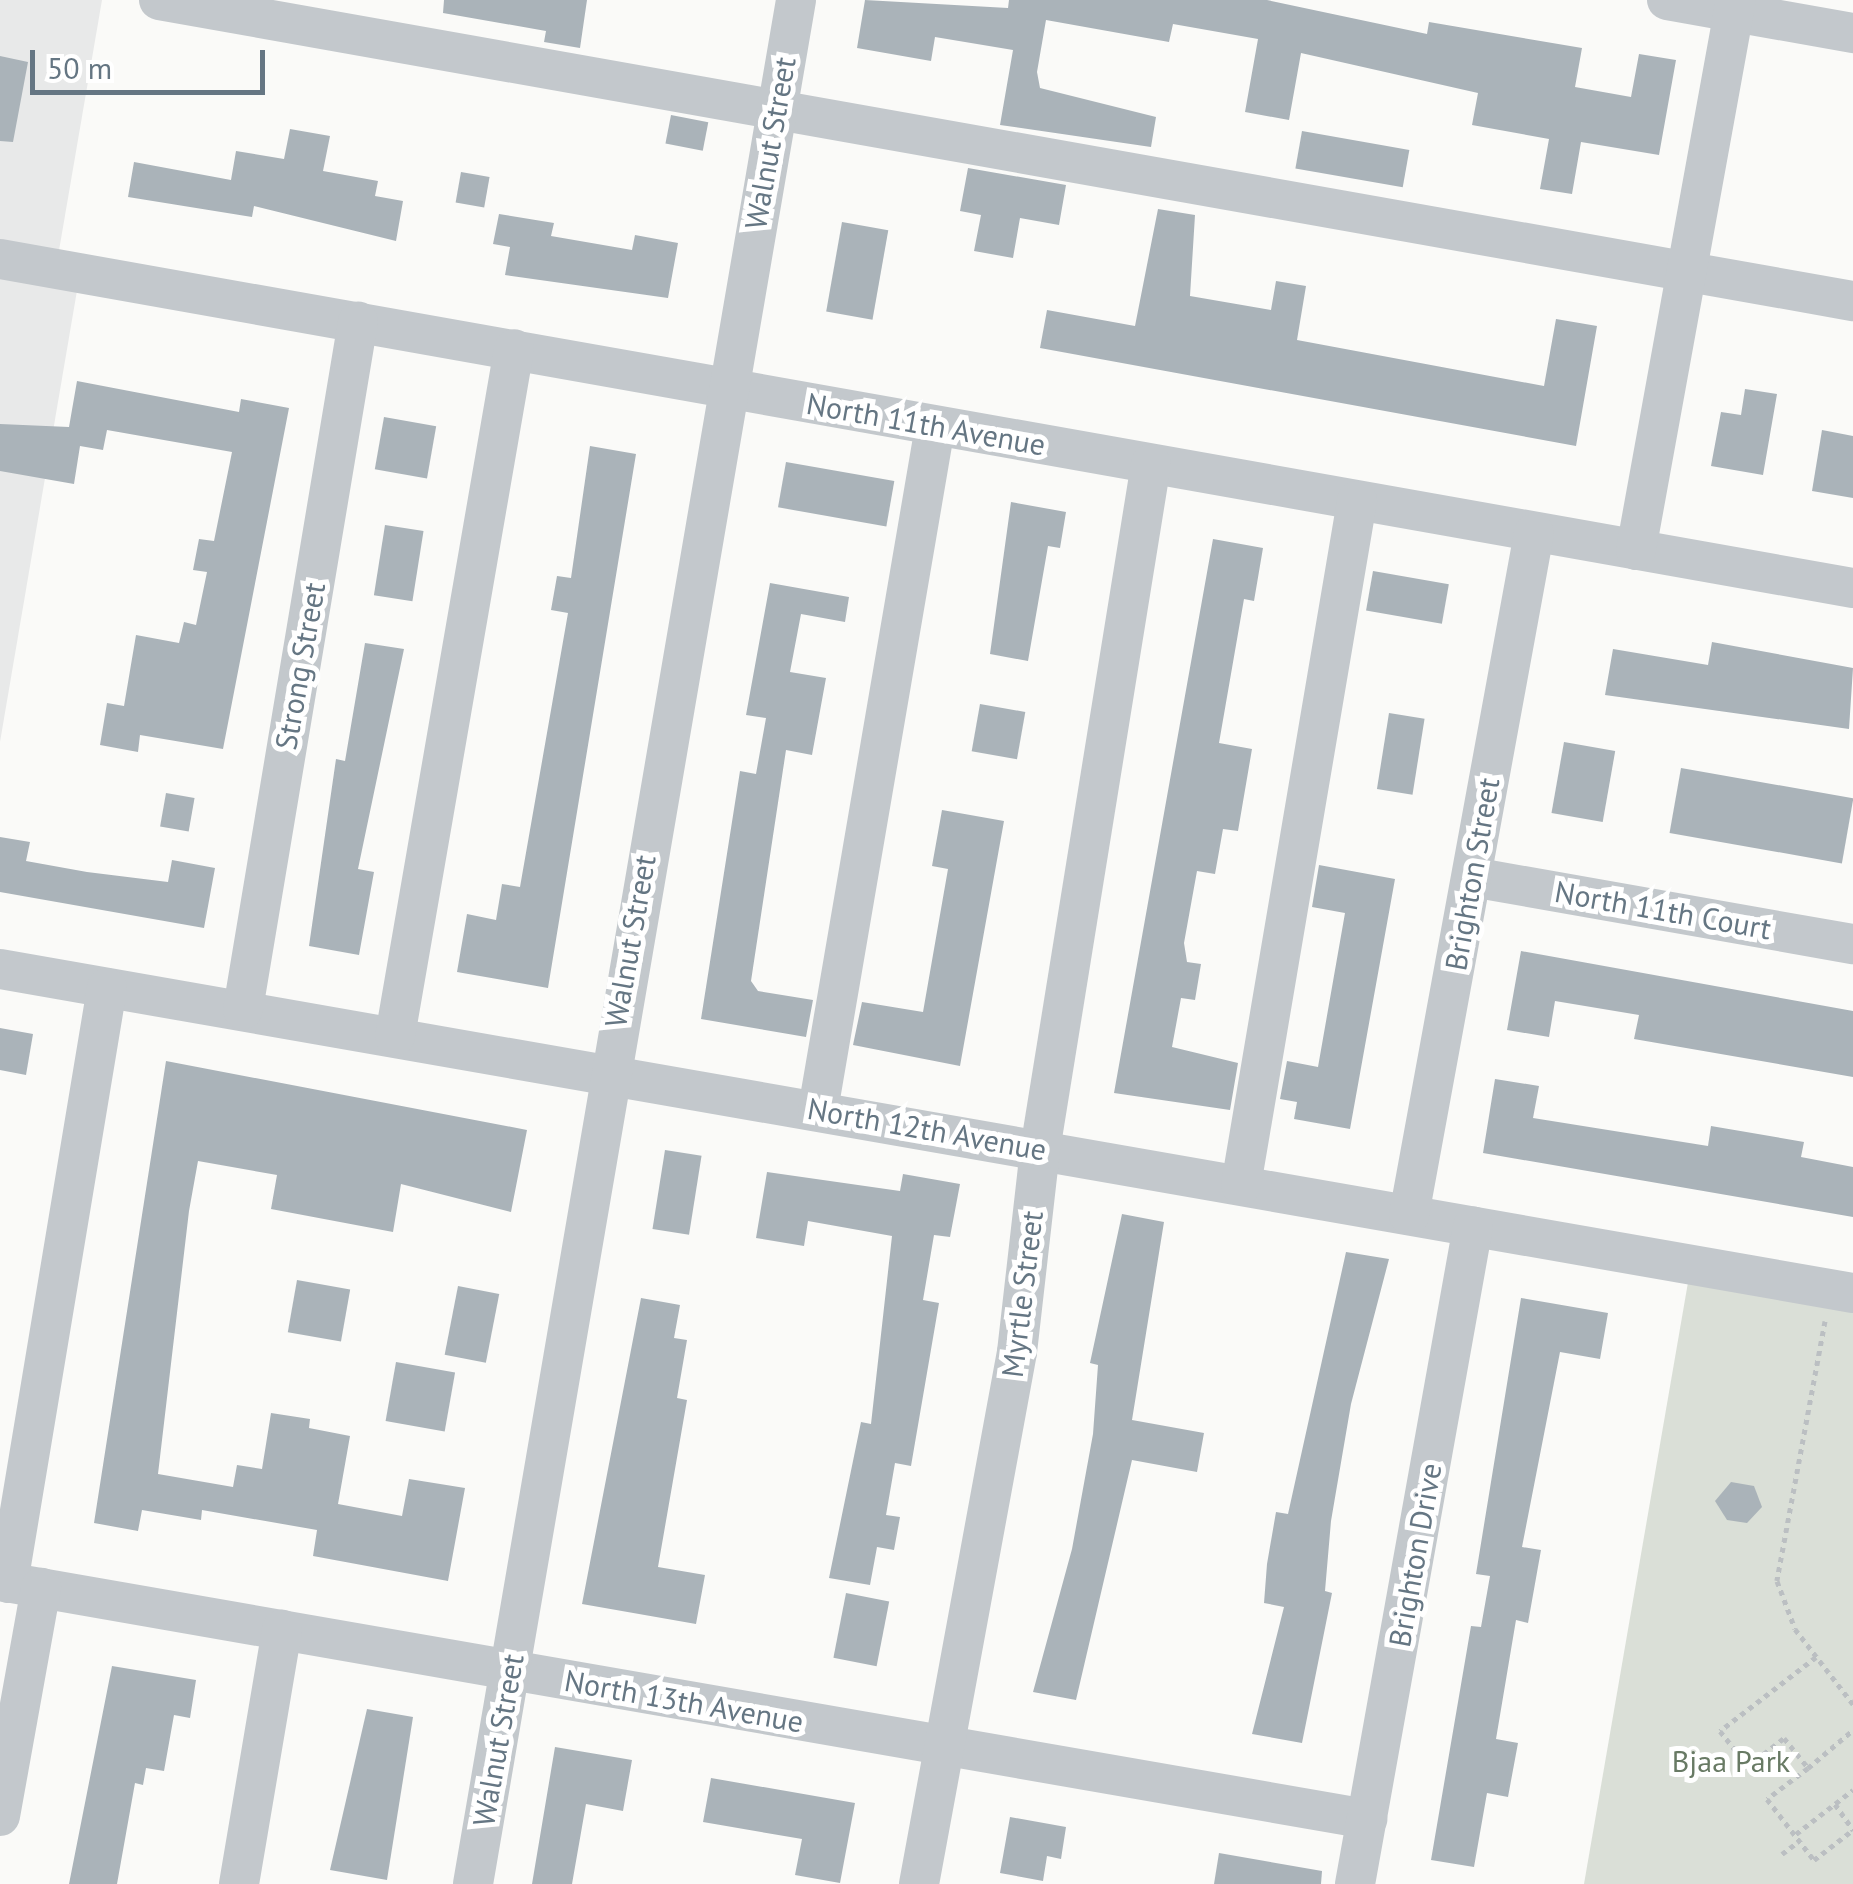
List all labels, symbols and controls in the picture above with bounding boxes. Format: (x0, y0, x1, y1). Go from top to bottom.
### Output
scale bar (35, 30, 270, 92)
text: 50 m (47, 48, 112, 87)
street label: Walnut Street (737, 54, 803, 232)
street label: North 11th Avenue (803, 385, 1049, 463)
street label: Strong Street (268, 579, 332, 753)
street label: Brighton Street (1437, 775, 1507, 973)
street label: Walnut Street (597, 852, 663, 1030)
street label: North 11th Court (1552, 873, 1774, 947)
street label: North 12th Avenue (804, 1090, 1050, 1168)
street label: Myrtle Street (994, 1209, 1050, 1379)
street label: Brighton Drive (1381, 1460, 1449, 1650)
street label: Walnut Street (465, 1651, 531, 1829)
street label: North 13th Avenue (561, 1662, 807, 1740)
park label: Bjaa Park (1672, 1743, 1790, 1779)

